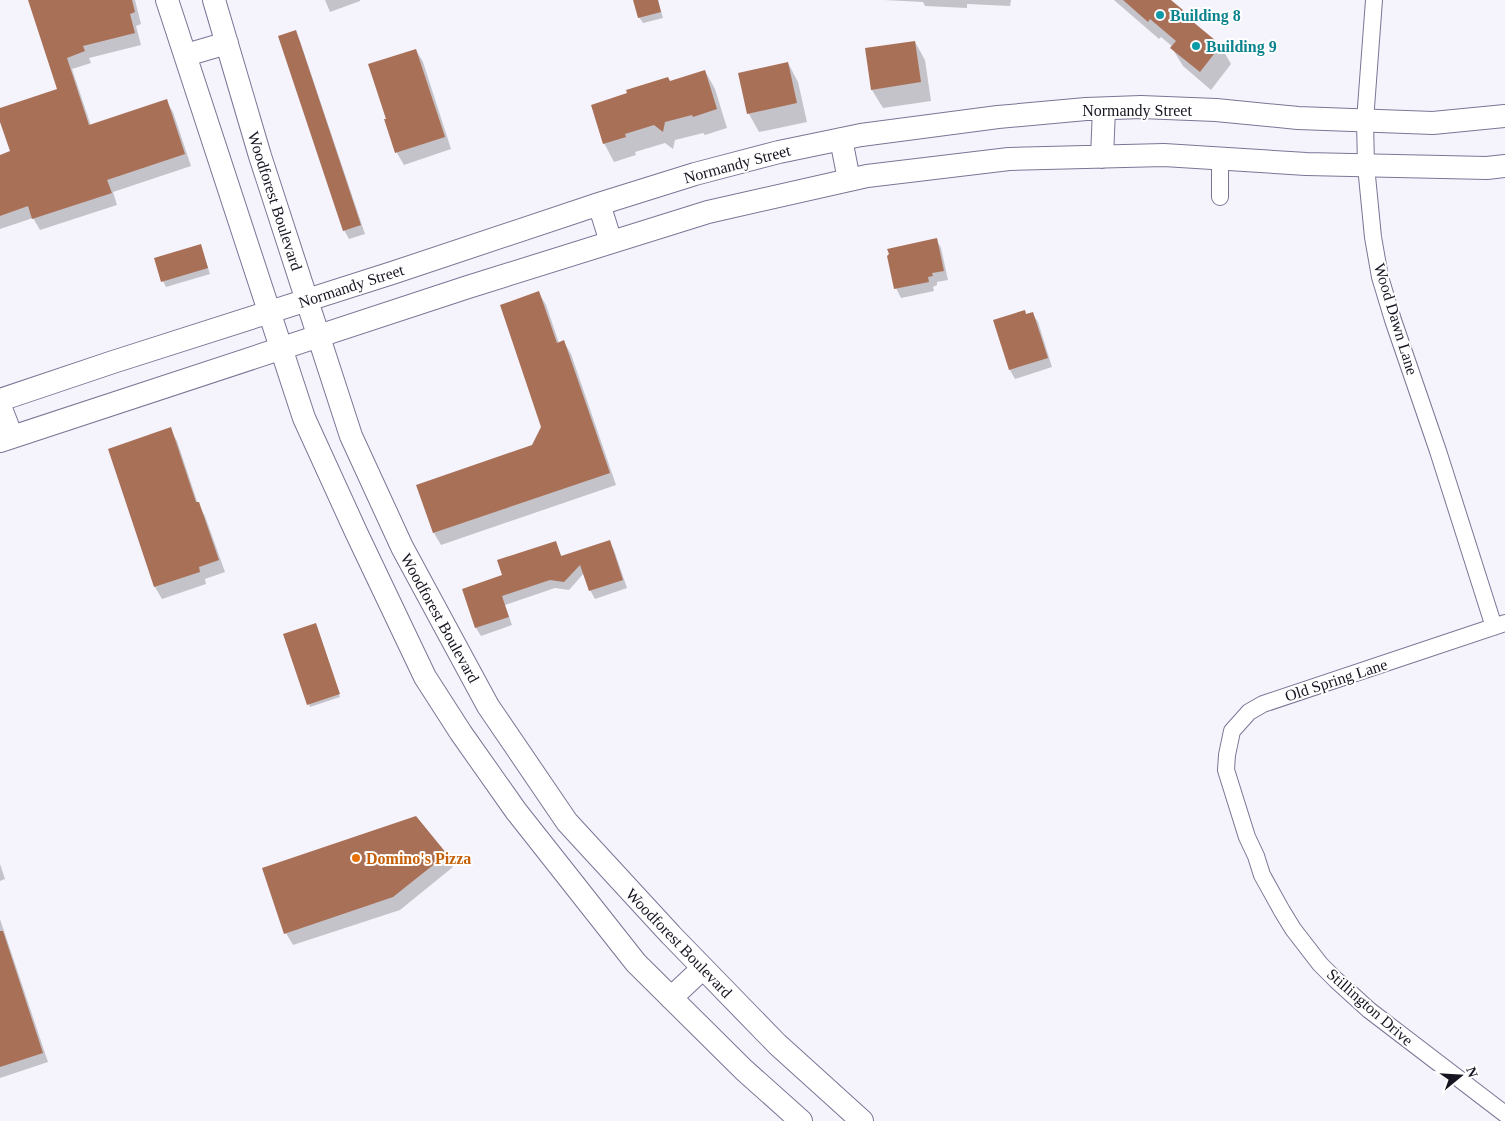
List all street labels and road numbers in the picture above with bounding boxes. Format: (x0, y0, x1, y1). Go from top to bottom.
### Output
street label: Normandy Street (1082, 102, 1192, 120)
street label: Woodforest Boulevard (245, 129, 305, 273)
street label: Normandy Street (682, 141, 793, 187)
street label: Normandy Street (296, 261, 407, 312)
street label: Wood Dawn Lane (1371, 261, 1421, 377)
street label: Woodforest Boulevard (397, 551, 483, 685)
street label: Old Spring Lane (1283, 655, 1390, 706)
street label: Woodforest Boulevard (623, 885, 735, 1001)
street label: Stillington Drive (1323, 965, 1416, 1050)

